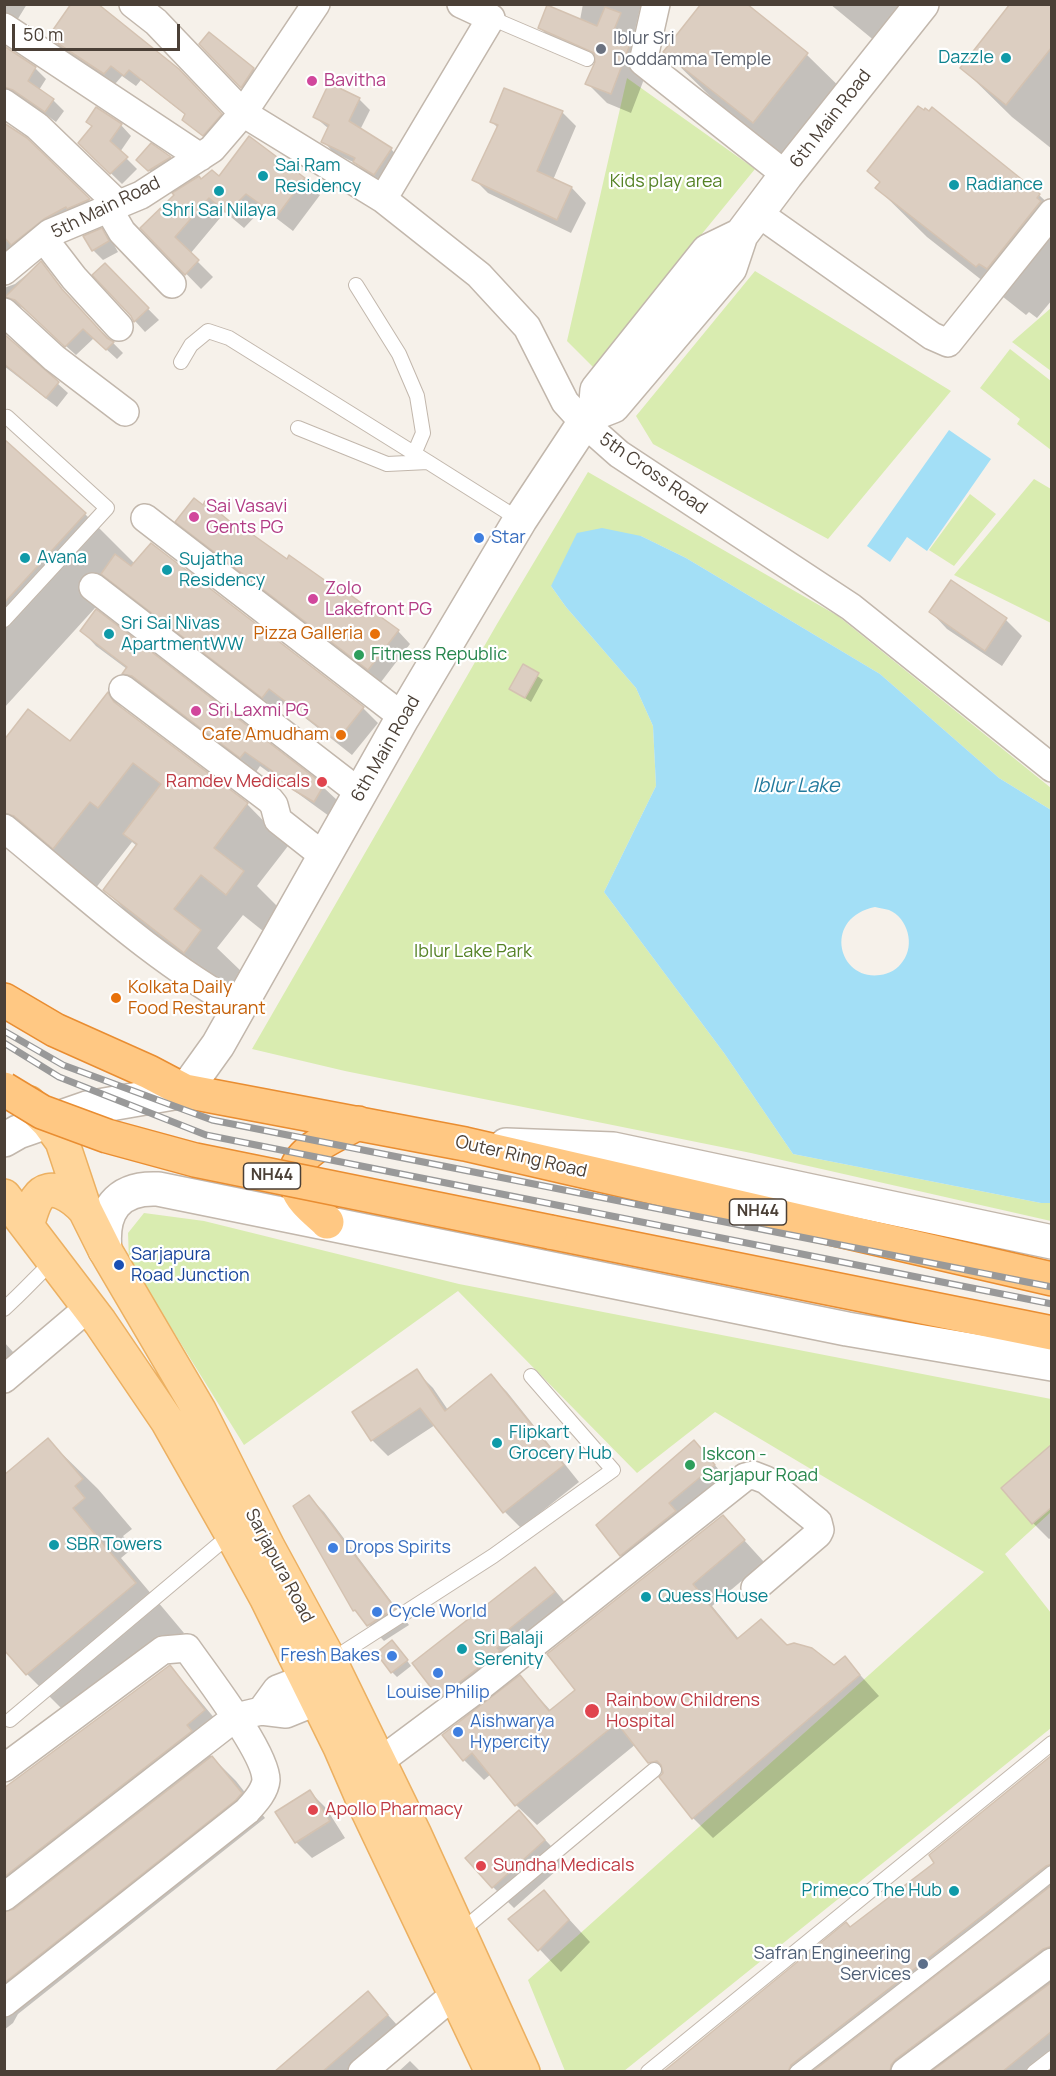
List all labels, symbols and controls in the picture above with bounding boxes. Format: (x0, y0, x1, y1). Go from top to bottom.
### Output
scale bar (15, 12, 183, 50)
text: 50 m (23, 22, 63, 46)
place label: Iblur Sri Doddamma Temple (613, 28, 771, 70)
marker: Iblur Sri Doddamma Temple (594, 42, 608, 56)
place label: Dazzle (938, 47, 994, 69)
marker: Dazzle (999, 51, 1013, 65)
street label: 6th Main Road (786, 65, 876, 173)
place label: Bavitha (324, 70, 386, 92)
marker: Bavitha (305, 74, 319, 88)
place label: Sai Ram Residency (275, 155, 361, 198)
marker: Sai Ram Residency (256, 169, 270, 183)
park label: Kids play area (610, 171, 722, 193)
street label: 5th Main Road (48, 172, 164, 244)
place label: Radiance (966, 174, 1043, 196)
marker: Radiance (947, 178, 961, 192)
marker: Shri Sai Nilaya (212, 184, 226, 198)
place label: Shri Sai Nilaya (162, 200, 276, 222)
street label: 5th Cross Road (595, 429, 711, 519)
place label: Sai Vasavi Gents PG (206, 496, 287, 538)
marker: Sai Vasavi Gents PG (187, 510, 201, 524)
place label: Star (491, 527, 526, 549)
marker: Star (472, 531, 486, 545)
place label: Avana (37, 547, 87, 569)
place label: Sujatha Residency (179, 549, 265, 592)
marker: Avana (18, 551, 32, 565)
marker: Sujatha Residency (160, 563, 174, 577)
place label: Zolo Lakefront PG (325, 578, 432, 620)
marker: Zolo Lakefront PG (306, 592, 320, 606)
place label: Sri Sai Nivas ApartmentWW (121, 613, 244, 656)
place label: Pizza Galleria (253, 623, 363, 645)
marker: Sri Sai Nivas ApartmentWW (102, 627, 116, 641)
marker: Pizza Galleria (368, 627, 382, 641)
place label: Fitness Republic (371, 644, 507, 666)
marker: Fitness Republic (352, 648, 366, 662)
street label: 6th Main Road (347, 692, 425, 806)
place label: Sri Laxmi PG (208, 700, 309, 722)
marker: Sri Laxmi PG (189, 704, 203, 718)
place label: Cafe Amudham (202, 724, 329, 746)
marker: Cafe Amudham (334, 728, 348, 742)
place label: Ramdev Medicals (166, 771, 310, 793)
water label: Iblur Lake (753, 774, 839, 798)
marker: Ramdev Medicals (315, 775, 329, 789)
park label: Iblur Lake Park (414, 941, 532, 963)
place label: Kolkata Daily Food Restaurant (128, 977, 266, 1020)
marker: Kolkata Daily Food Restaurant (109, 991, 123, 1005)
street label: Outer Ring Road (453, 1131, 589, 1183)
road number: NH44 (244, 1163, 300, 1189)
road number: NH44 (730, 1199, 786, 1225)
place label: Sarjapura Road Junction (131, 1244, 250, 1286)
marker: Sarjapura Road Junction (112, 1258, 126, 1272)
place label: Flipkart Grocery Hub (509, 1422, 612, 1464)
marker: Flipkart Grocery Hub (490, 1436, 504, 1450)
place label: Iskcon - Sarjapur Road (702, 1444, 818, 1486)
marker: Iskcon - Sarjapur Road (683, 1458, 697, 1472)
street label: Sarjapura Road (240, 1505, 318, 1627)
place label: SBR Towers (66, 1534, 162, 1556)
place label: Drops Spirits (345, 1537, 451, 1559)
marker: SBR Towers (47, 1538, 61, 1552)
marker: Drops Spirits (326, 1541, 340, 1555)
place label: Quess House (658, 1586, 768, 1608)
marker: Quess House (639, 1590, 653, 1604)
place label: Cycle World (389, 1601, 487, 1623)
marker: Cycle World (370, 1605, 384, 1619)
place label: Sri Balaji Serenity (474, 1628, 544, 1670)
marker: Sri Balaji Serenity (455, 1642, 469, 1656)
place label: Fresh Bakes (281, 1645, 380, 1667)
marker: Fresh Bakes (385, 1649, 399, 1663)
marker: Louise Philip (431, 1666, 445, 1680)
place label: Louise Philip (386, 1682, 490, 1704)
place label: Rainbow Childrens Hospital (606, 1690, 760, 1732)
marker: Rainbow Childrens Hospital (583, 1702, 601, 1720)
place label: Aishwarya Hypercity (470, 1711, 555, 1754)
marker: Aishwarya Hypercity (451, 1725, 465, 1739)
place label: Apollo Pharmacy (325, 1799, 463, 1821)
marker: Apollo Pharmacy (306, 1803, 320, 1817)
place label: Sundha Medicals (493, 1855, 634, 1877)
marker: Sundha Medicals (474, 1859, 488, 1873)
place label: Primeco The Hub (802, 1880, 942, 1902)
marker: Primeco The Hub (947, 1884, 961, 1898)
place label: Safran Engineering Services (754, 1943, 911, 1986)
marker: Safran Engineering Services (916, 1957, 930, 1971)

